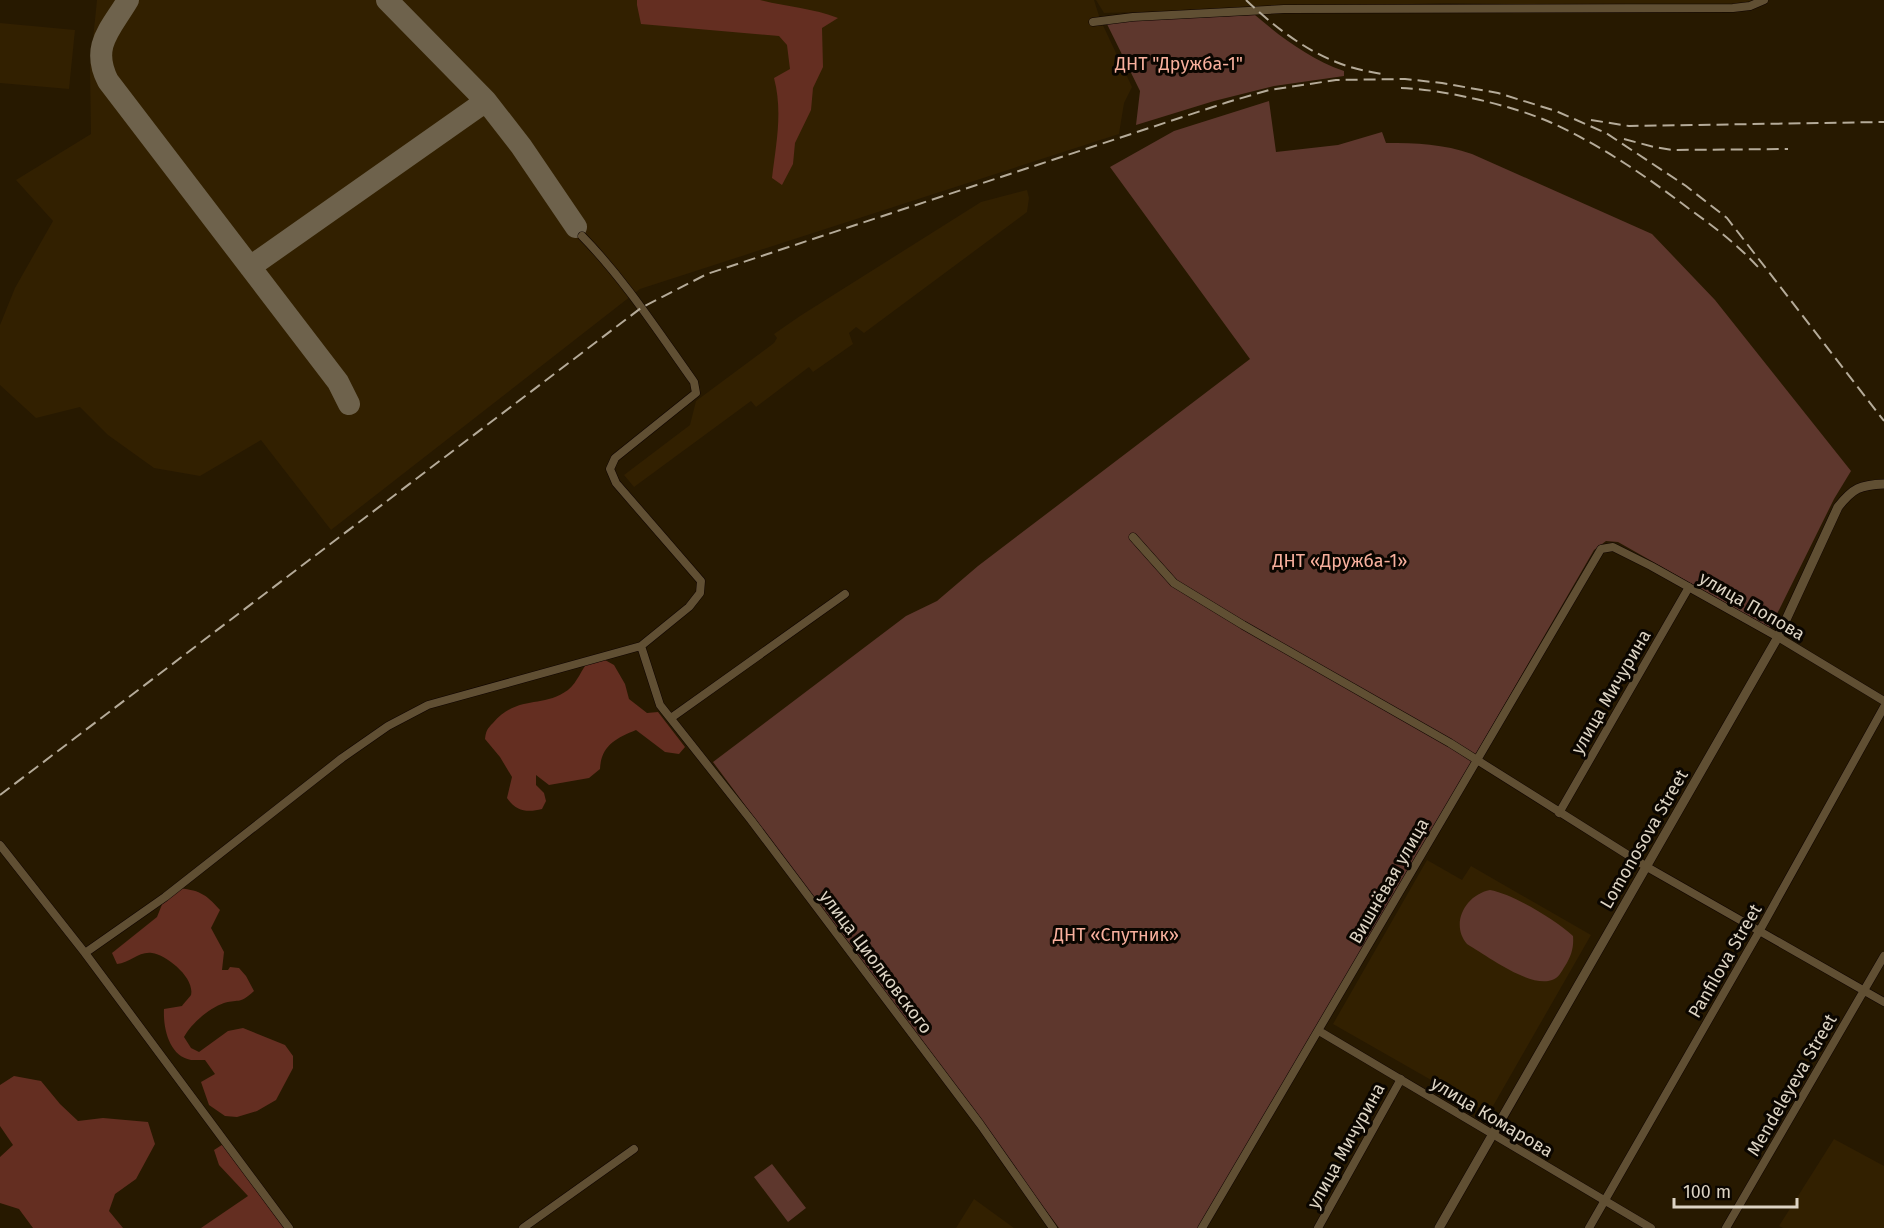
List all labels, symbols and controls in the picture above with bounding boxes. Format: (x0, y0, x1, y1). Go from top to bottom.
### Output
park label: ДНТ "Дружба-1" (1114, 53, 1243, 75)
park label: ДНТ «Дружба-1» (1272, 550, 1407, 572)
street label: улица Попова (1695, 567, 1809, 645)
street label: улица Мичурина (1566, 626, 1656, 758)
street label: Lomonosova Street (1595, 765, 1693, 912)
street label: Вишнёвая улица (1344, 814, 1434, 948)
street label: улица Циолковского (815, 886, 937, 1038)
street label: Panfilova Street (1684, 900, 1767, 1022)
park label: ДНТ «Спутник» (1052, 924, 1179, 946)
street label: Mendeleyeva Street (1742, 1010, 1842, 1160)
street label: улица Комарова (1427, 1072, 1557, 1162)
street label: улица Мичурина (1302, 1079, 1390, 1213)
scale bar (1674, 1171, 1797, 1209)
text: 100 m (1683, 1181, 1731, 1203)

